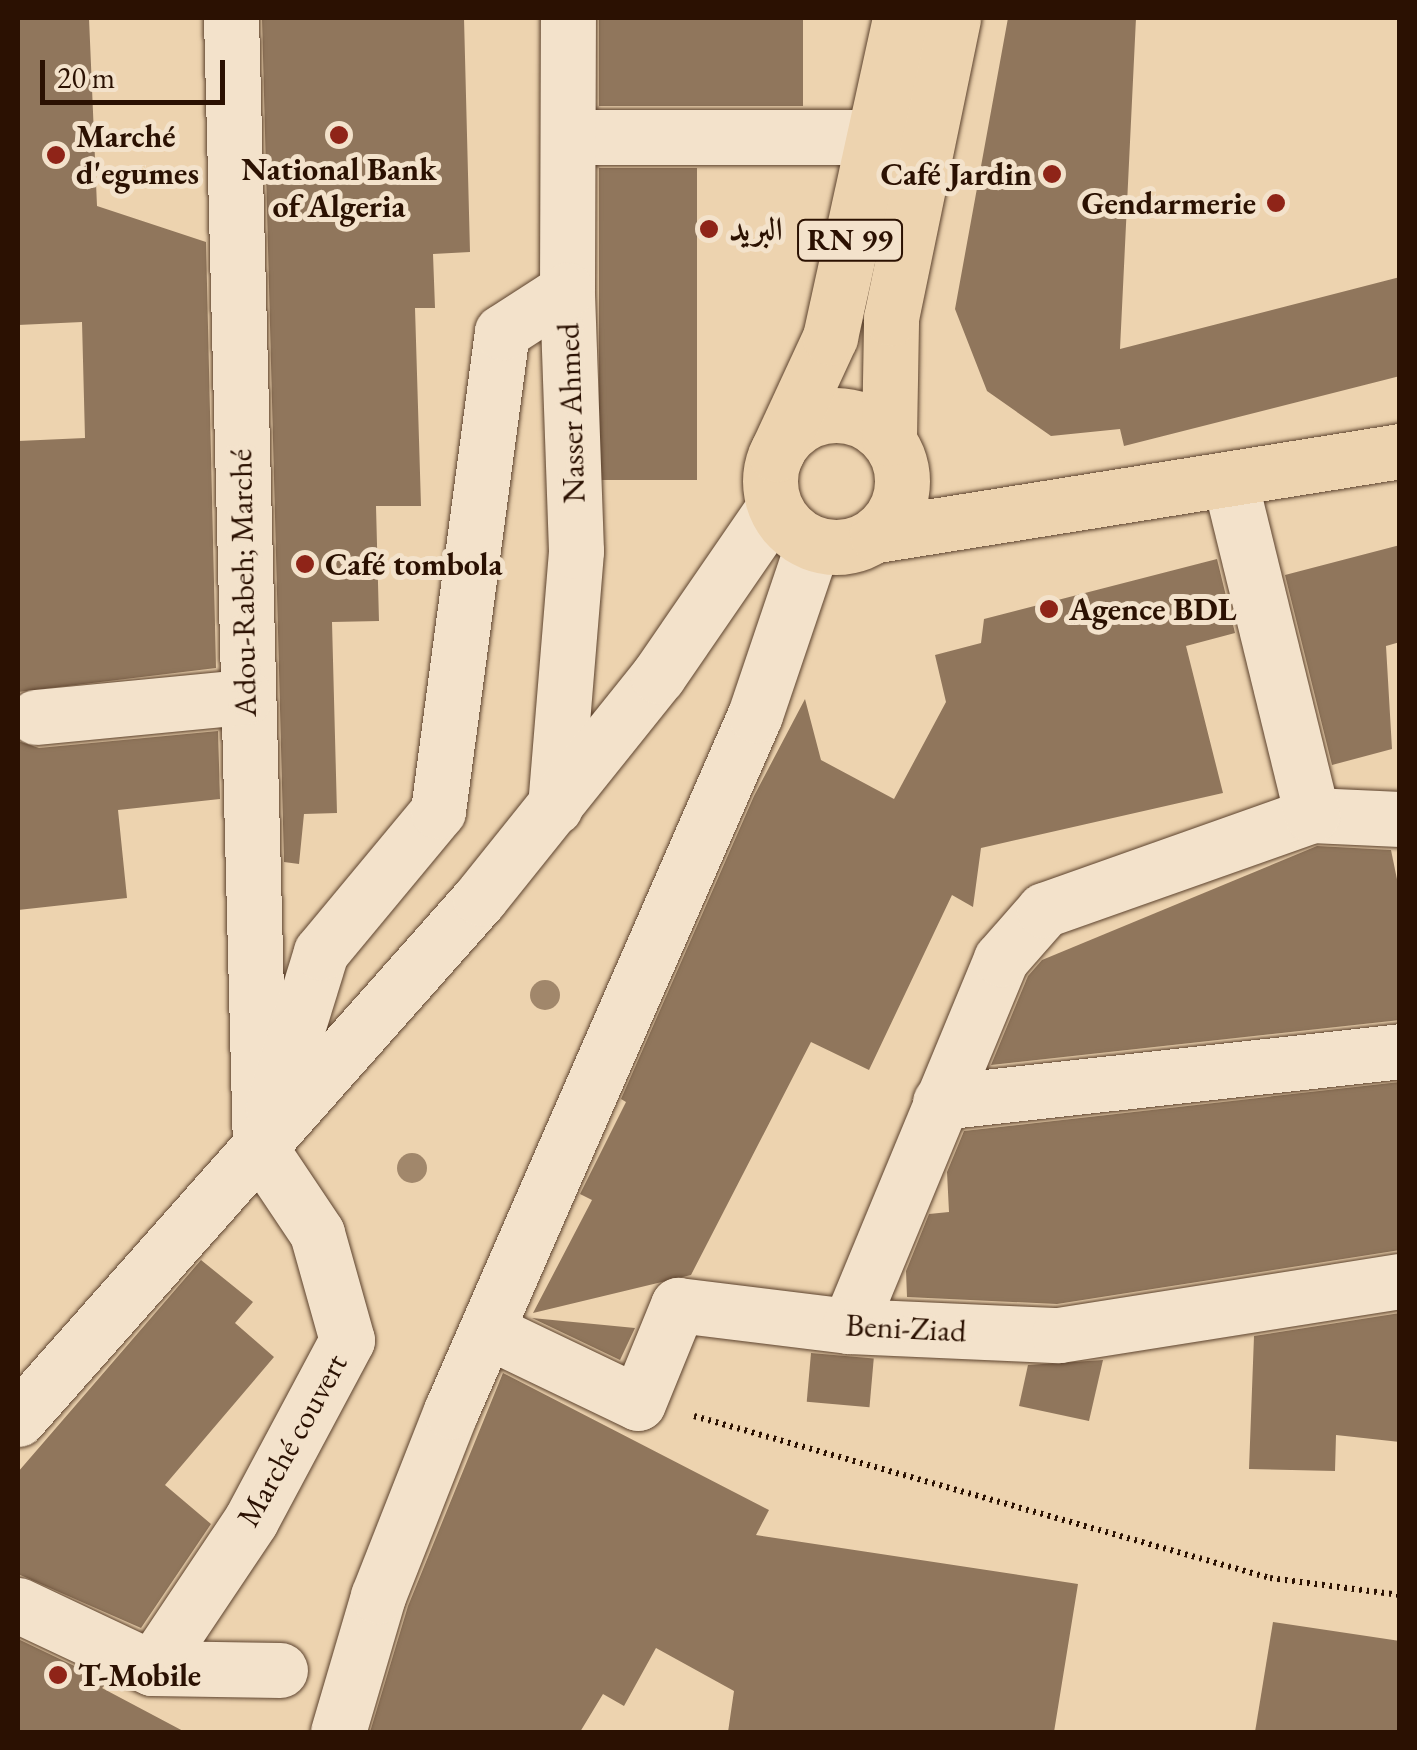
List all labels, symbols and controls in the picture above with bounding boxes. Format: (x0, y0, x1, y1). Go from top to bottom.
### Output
scale bar (45, 40, 230, 102)
text: 20 m (57, 58, 115, 97)
place label: Marché d'egumes (76, 118, 199, 193)
marker: National Bank of Algeria (328, 124, 350, 146)
marker: Marché d'egumes (45, 144, 67, 166)
place label: National Bank of Algeria (241, 151, 437, 226)
place label: Café Jardin (881, 155, 1032, 193)
marker: Café Jardin (1041, 163, 1063, 185)
place label: Gendarmerie (1081, 184, 1256, 222)
marker: Gendarmerie (1265, 192, 1287, 214)
place label: البريد (729, 210, 783, 248)
road number: RN 99 (795, 215, 905, 265)
marker: البريد (698, 218, 720, 240)
street label: Nasser Ahmed (549, 322, 593, 504)
street label: Adou-Rabeh; Marché (221, 449, 265, 717)
place label: Café tombola (325, 545, 503, 583)
marker: Café tombola (294, 553, 316, 575)
place label: Agence BDL (1069, 590, 1236, 628)
marker: Agence BDL (1038, 598, 1060, 620)
street label: Beni-Ziad (845, 1306, 967, 1350)
street label: Marché couvert (229, 1347, 355, 1533)
place label: T-Mobile (78, 1656, 201, 1694)
marker: T-Mobile (47, 1664, 69, 1686)

